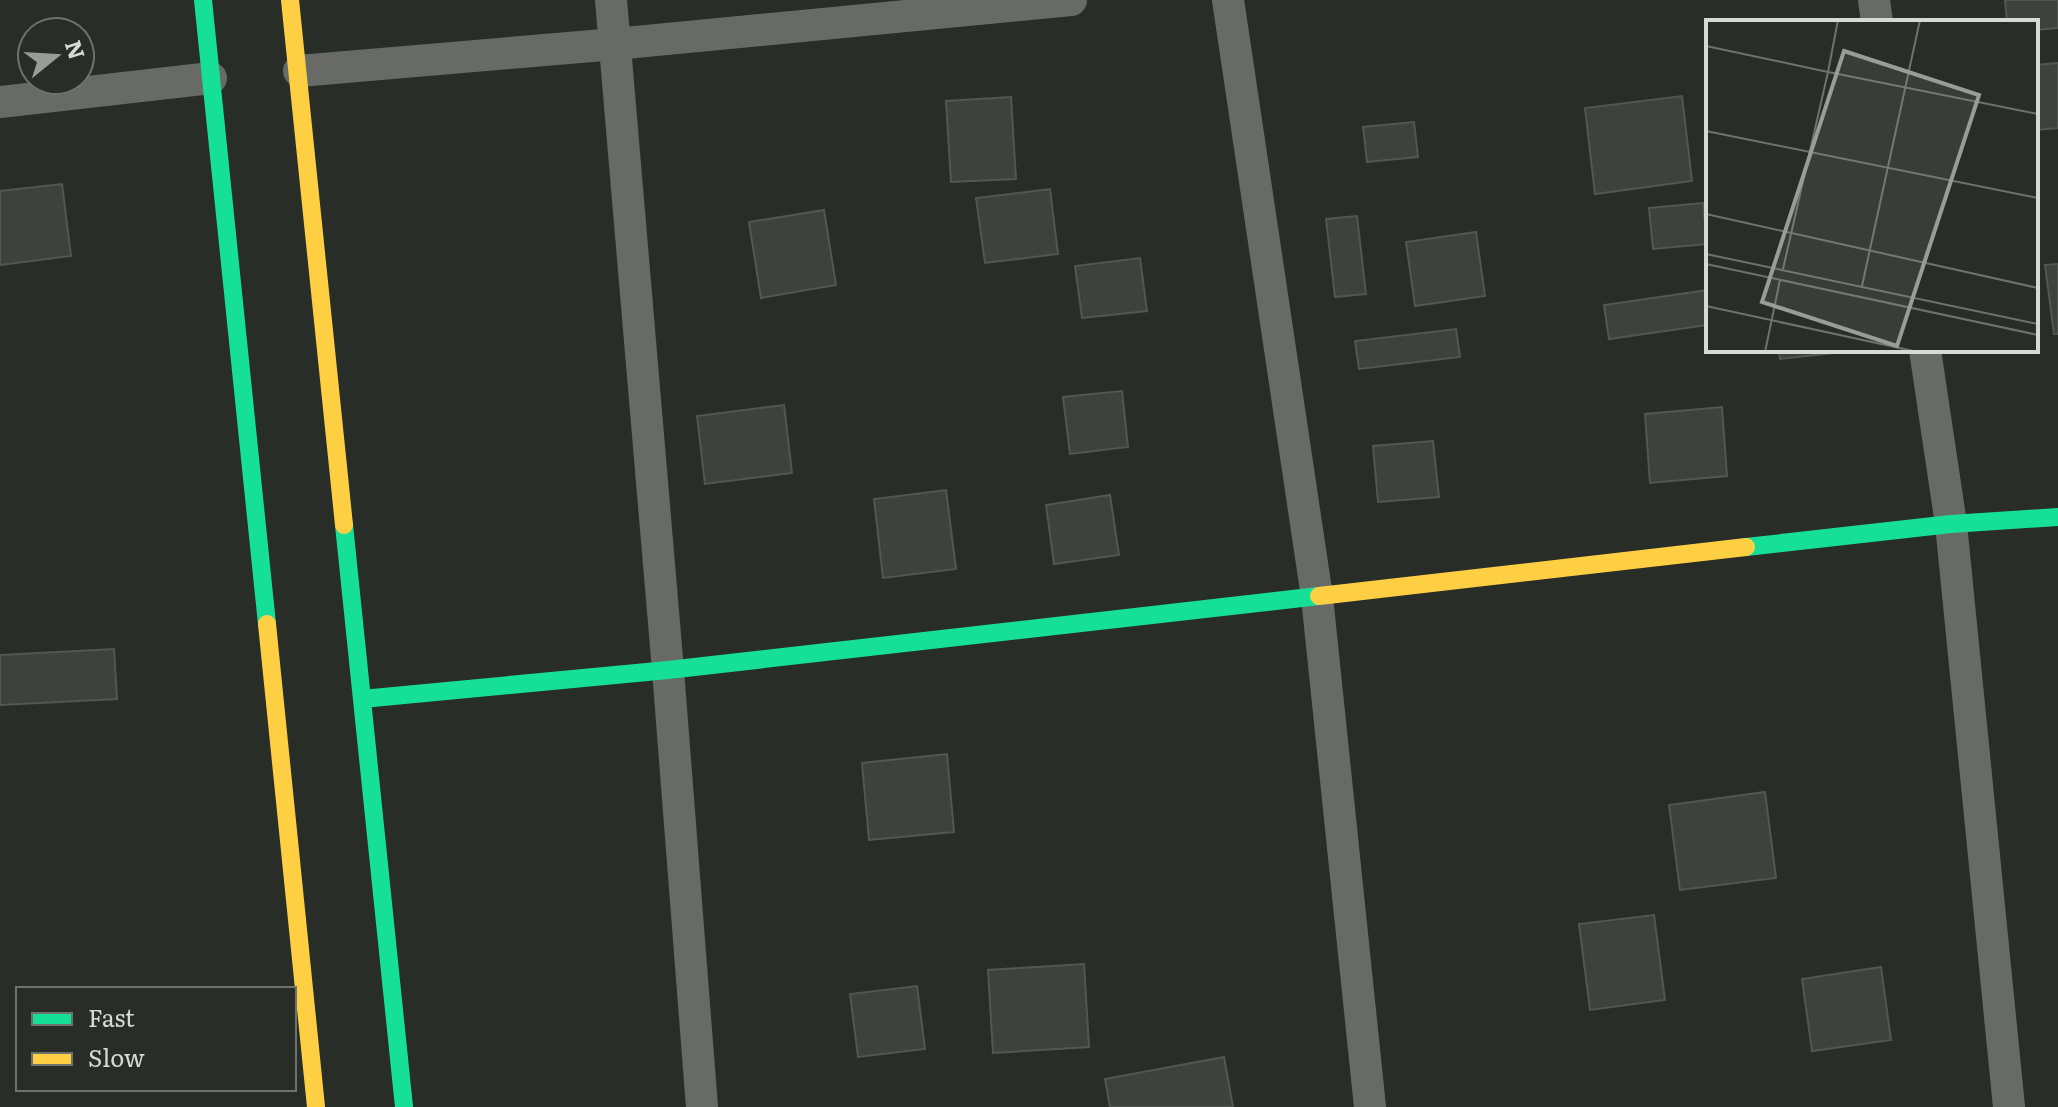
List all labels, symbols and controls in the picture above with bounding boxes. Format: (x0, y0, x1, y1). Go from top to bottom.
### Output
north arrow (16, 16, 96, 96)
inset map (1706, 20, 2038, 352)
text: N (58, 35, 95, 63)
legend (16, 987, 296, 1091)
text: Fast (88, 999, 135, 1034)
text: Slow (88, 1039, 145, 1074)

